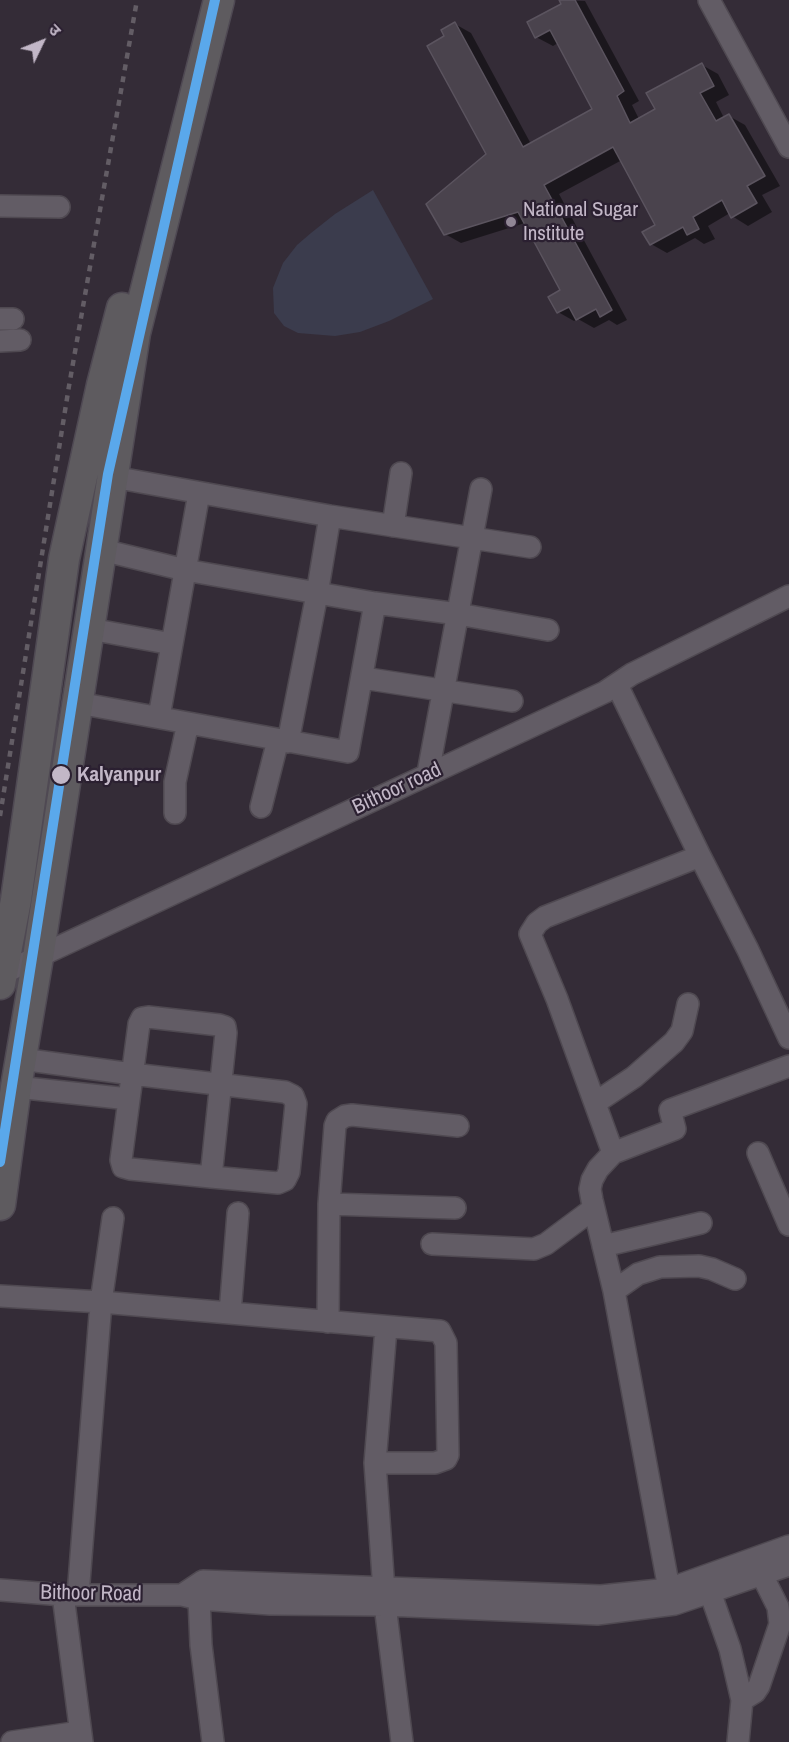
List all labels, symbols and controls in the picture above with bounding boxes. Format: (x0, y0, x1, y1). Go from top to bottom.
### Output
north arrow (12, 12, 72, 72)
text: उ (44, 19, 66, 41)
place label: National Sugar Institute (523, 197, 638, 247)
marker: National Sugar Institute (504, 215, 518, 229)
street label: Bithoor road (349, 758, 445, 820)
place label: Kalyanpur (77, 762, 161, 788)
marker: Kalyanpur (50, 764, 72, 786)
street label: Bithoor Road (40, 1581, 142, 1607)

